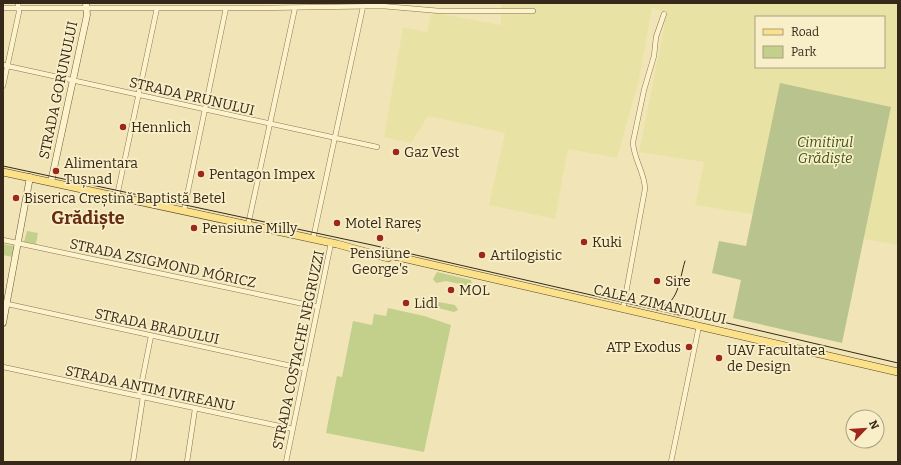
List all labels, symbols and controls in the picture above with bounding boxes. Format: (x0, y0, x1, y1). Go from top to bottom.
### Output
legend (755, 16, 885, 68)
street label: STRADA GORUNULUI (36, 19, 81, 161)
text: Road (791, 25, 819, 39)
text: Park (791, 45, 817, 59)
street label: STRADA PRUNULUI (128, 74, 256, 119)
place label: Hennlich (131, 119, 191, 136)
marker: Hennlich (118, 122, 128, 132)
park label: Cimitirul Grădiște (797, 134, 853, 168)
place label: Gaz Vest (404, 144, 459, 161)
marker: Gaz Vest (391, 147, 401, 157)
place label: Alimentara Tușnad (64, 155, 138, 189)
marker: Alimentara Tușnad (51, 166, 61, 176)
place label: Pentagon Impex (209, 166, 315, 183)
marker: Pentagon Impex (196, 169, 206, 179)
place label: Biserica Creștină Baptistă Betel (24, 190, 226, 208)
marker: Biserica Creștină Baptistă Betel (11, 193, 21, 203)
district label: Grădiște (51, 207, 125, 230)
place label: Motel Rareș (345, 215, 422, 233)
marker: Motel Rareș (332, 218, 342, 228)
place label: Pensiune Milly (202, 220, 298, 237)
marker: Pensiune Milly (189, 223, 199, 233)
marker: Pensiune George's (375, 233, 385, 243)
street label: STRADA ZSIGMOND MÓRICZ (68, 234, 258, 292)
place label: Kuki (592, 234, 622, 251)
marker: Kuki (579, 237, 589, 247)
place label: Pensiune George's (350, 245, 410, 278)
place label: Artilogistic (490, 247, 562, 264)
street label: STRADA COSTACHE NEGRUZZI (269, 249, 328, 451)
marker: Artilogistic (477, 250, 487, 260)
place label: Sire (665, 273, 691, 290)
marker: Sire (652, 276, 662, 286)
street label: CALEA ZIMANDULUI (592, 281, 728, 328)
place label: MOL (459, 282, 490, 299)
marker: MOL (446, 285, 456, 295)
place label: Lidl (414, 295, 438, 312)
marker: Lidl (401, 298, 411, 308)
street label: STRADA BRADULUI (93, 305, 221, 348)
place label: ATP Exodus (606, 339, 681, 356)
marker: ATP Exodus (684, 342, 694, 352)
place label: UAV Facultatea de Design (727, 342, 826, 375)
marker: UAV Facultatea de Design (714, 353, 724, 363)
street label: STRADA ANTIM IVIREANU (64, 362, 237, 415)
north arrow (845, 409, 885, 449)
text: N (866, 418, 882, 432)

